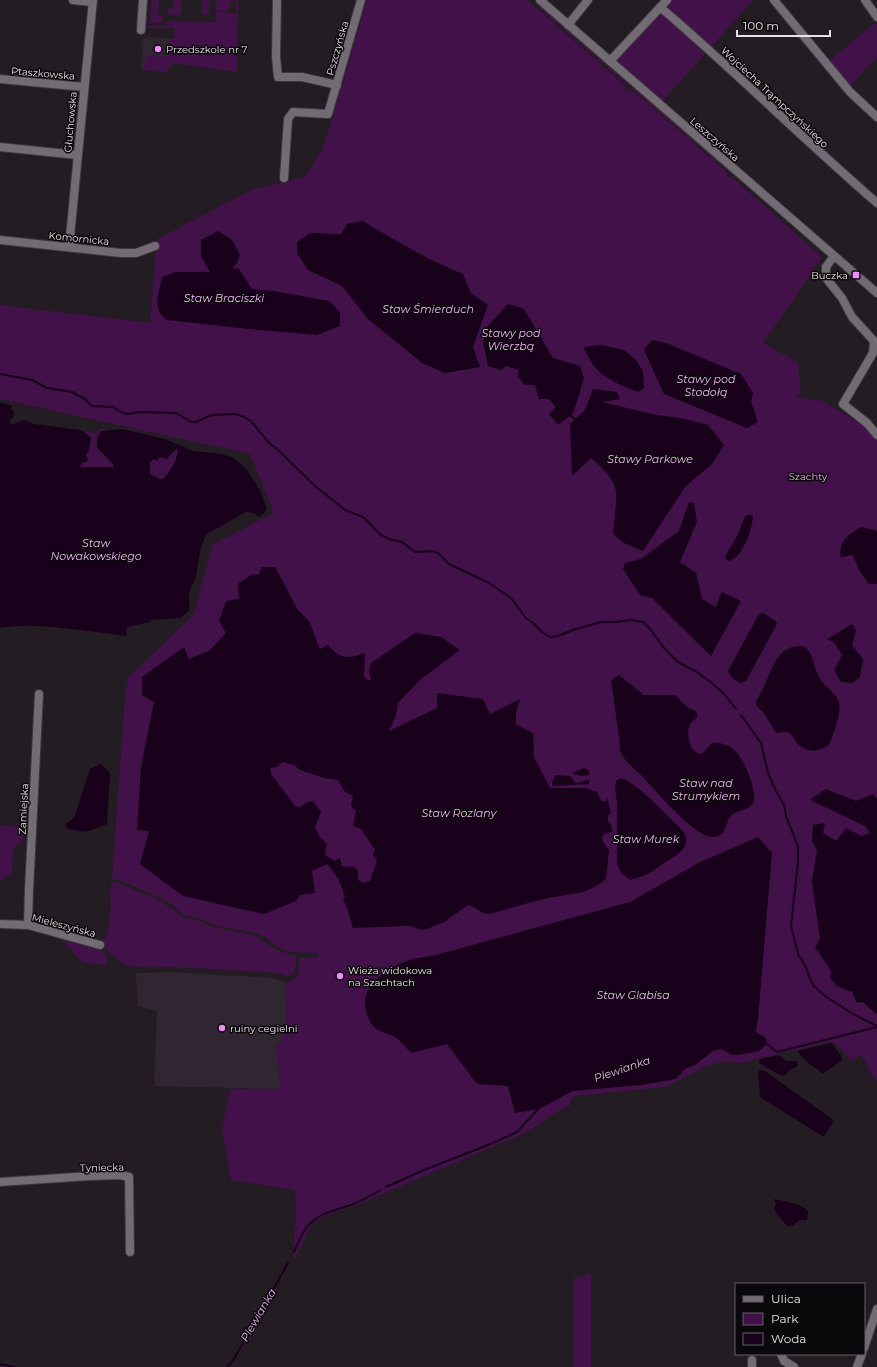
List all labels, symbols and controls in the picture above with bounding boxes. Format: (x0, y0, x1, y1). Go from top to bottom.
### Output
scale bar (737, 12, 830, 38)
text: 100 m (743, 18, 779, 33)
street label: Pszczyńska (323, 19, 352, 77)
place label: Przedszkole nr 7 (166, 43, 248, 56)
marker: Przedszkole nr 7 (153, 44, 163, 54)
street label: Wojciecha Trąmpczyńskiego (718, 44, 831, 151)
street label: Ptaszkowska (10, 64, 76, 83)
street label: Głuchowska (61, 91, 80, 153)
street label: Leszczyńska (687, 114, 742, 164)
street label: Komornicka (48, 229, 110, 248)
place label: Buczka (811, 269, 848, 282)
marker: Buczka (851, 270, 861, 280)
water label: Staw Braciszki (184, 291, 264, 305)
water label: Staw Śmierduch (382, 302, 474, 316)
water label: Stawy pod Wierzbą (482, 326, 541, 353)
water label: Stawy pod Stodołą (677, 372, 736, 399)
water label: Stawy Parkowe (607, 452, 693, 466)
park label: Szachty (789, 470, 828, 483)
water label: Staw Nowakowskiego (50, 536, 142, 563)
water label: Staw nad Strumykiem (672, 776, 740, 803)
street label: Zamiejska (16, 783, 31, 835)
water label: Staw Rozlany (421, 806, 498, 820)
water label: Staw Murek (613, 832, 680, 846)
street label: Mieleszyńska (30, 911, 97, 940)
place label: Wieża widokowa na Szachtach (348, 964, 432, 989)
marker: Wieża widokowa na Szachtach (335, 971, 345, 981)
water label: Staw Glabisa (596, 988, 670, 1002)
place label: ruiny cegielni (230, 1022, 297, 1035)
marker: ruiny cegielni (217, 1023, 227, 1033)
water label: Plewianka (592, 1053, 652, 1085)
street label: Tyniecka (80, 1161, 124, 1174)
legend (735, 1283, 865, 1355)
water label: Plewianka (237, 1286, 279, 1344)
text: Ulica (771, 1291, 801, 1306)
text: Park (771, 1311, 799, 1326)
text: Woda (771, 1331, 806, 1346)

